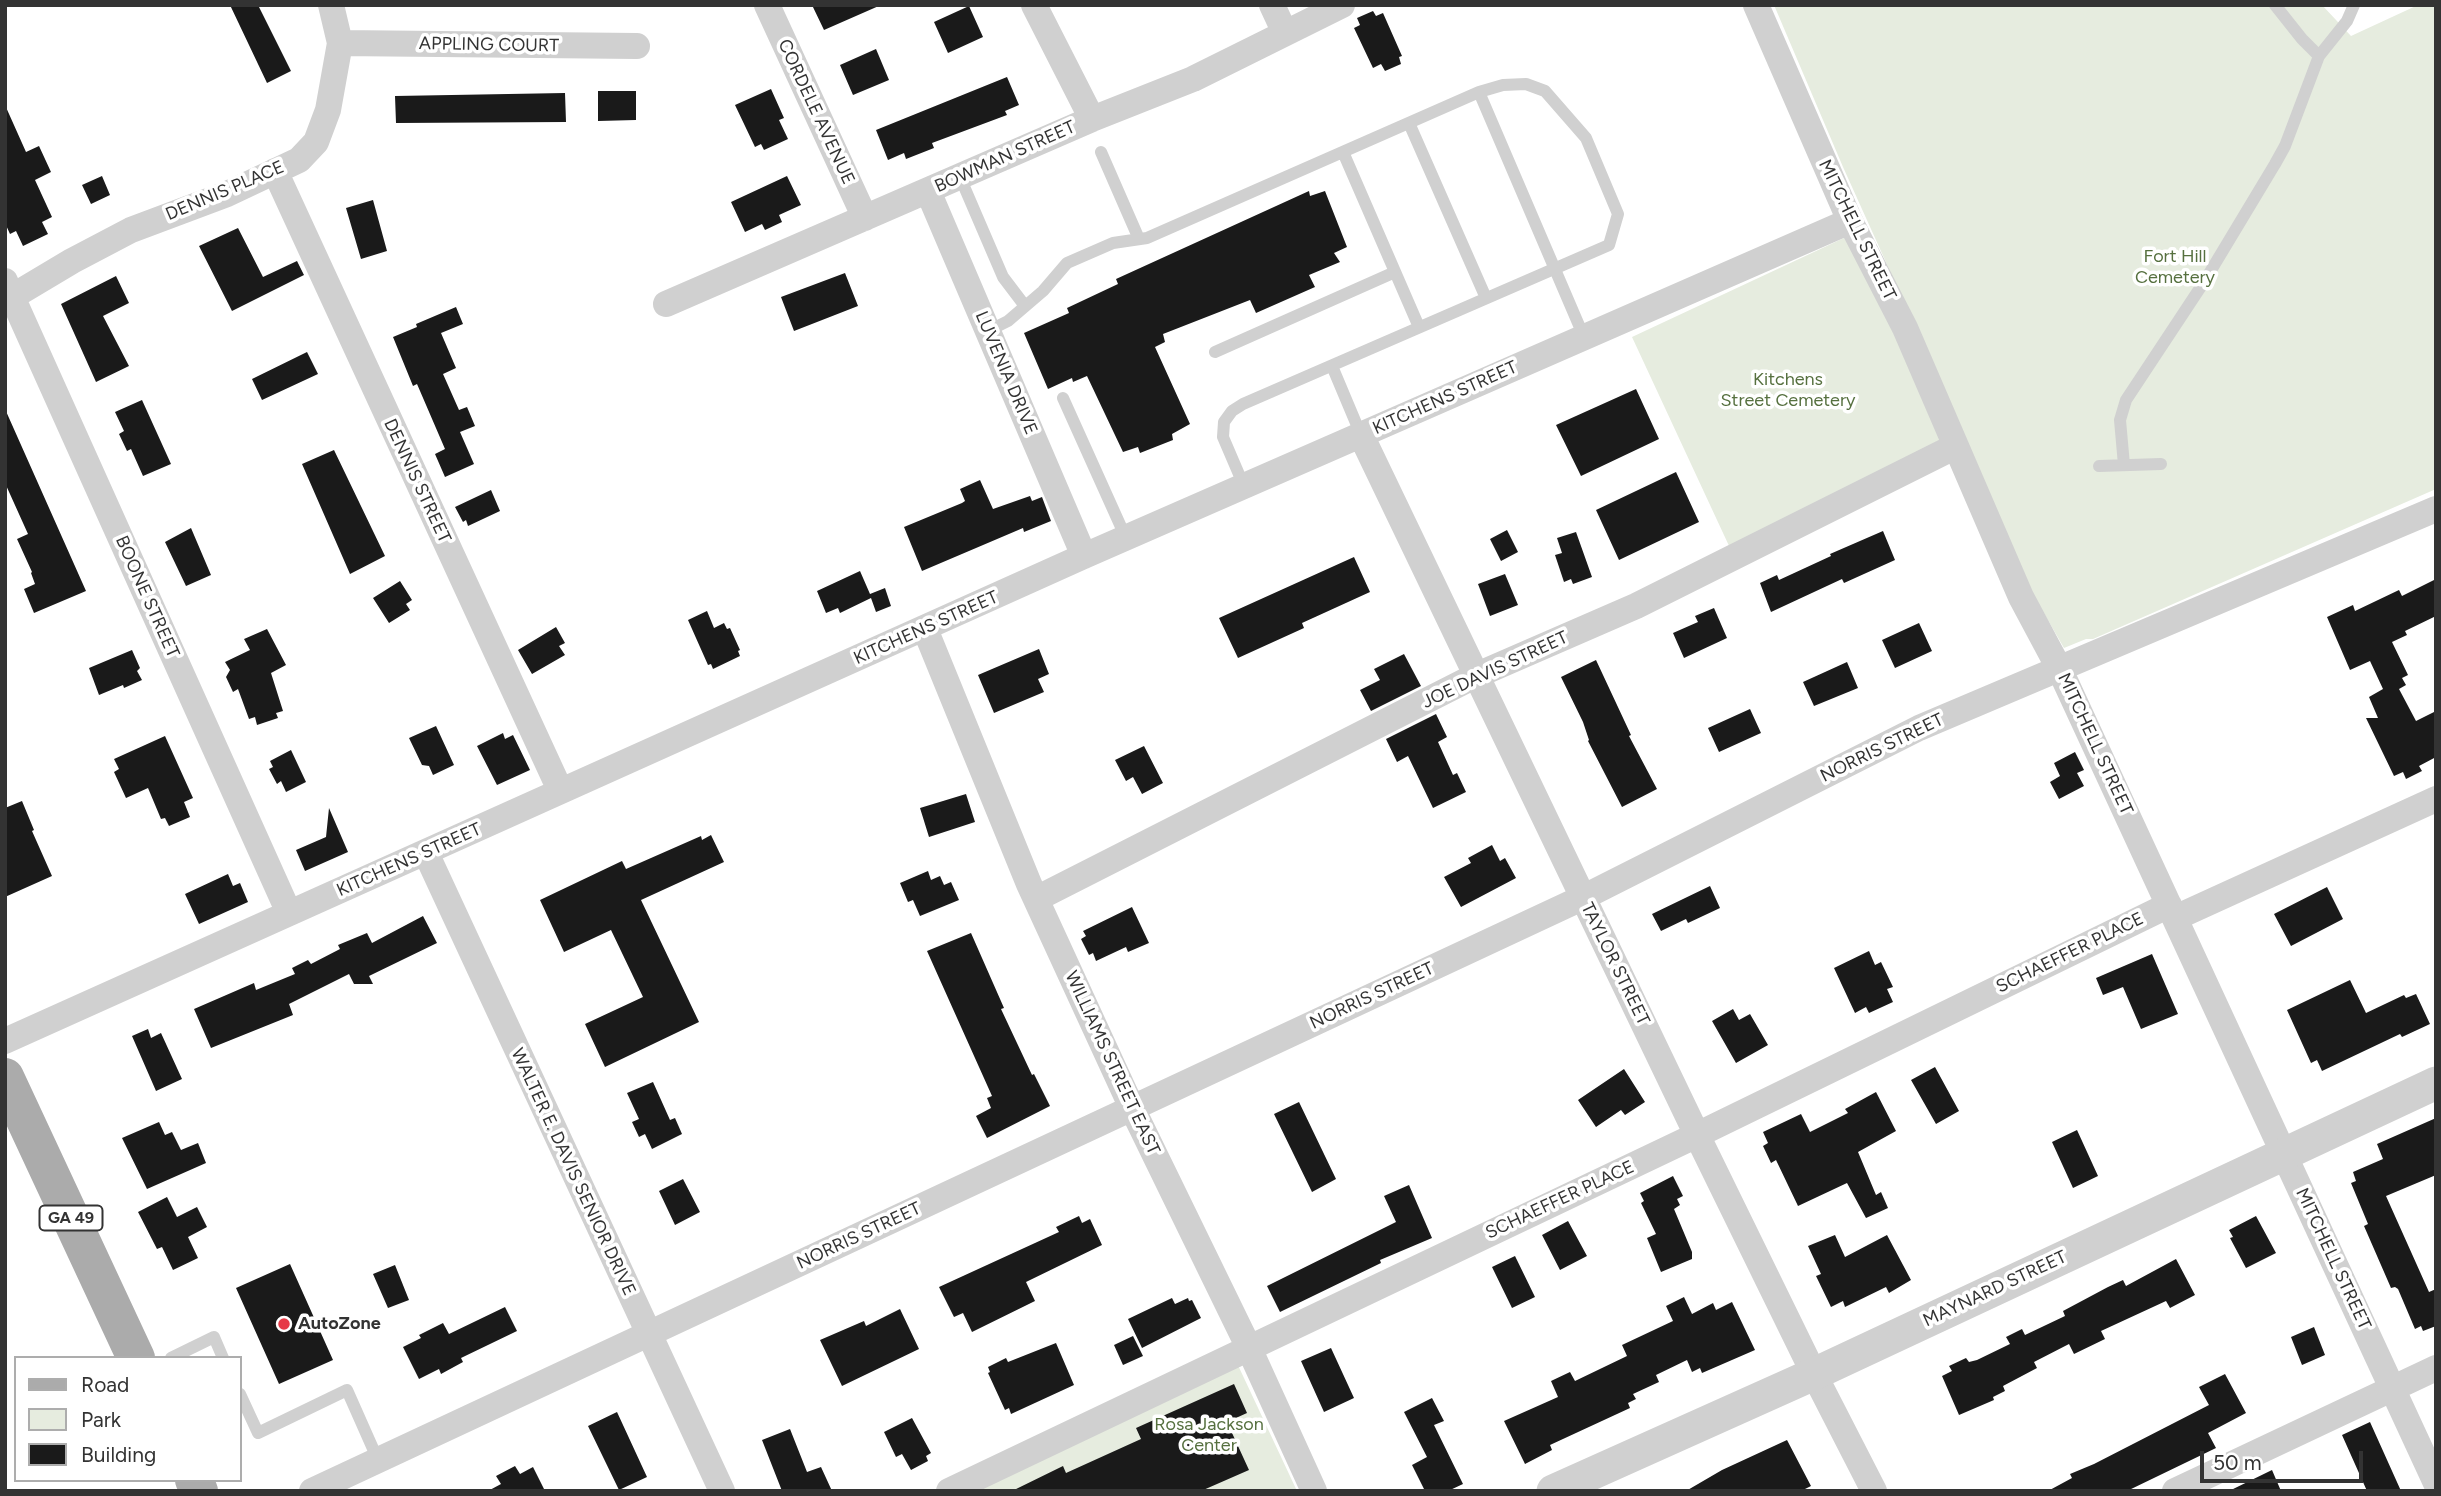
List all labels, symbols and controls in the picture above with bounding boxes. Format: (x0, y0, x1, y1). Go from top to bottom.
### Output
street label: APPLING COURT (419, 33, 559, 57)
street label: CORDELE AVENUE (773, 36, 859, 188)
street label: BOWMAN STREET (931, 116, 1079, 198)
street label: DENNIS PLACE (163, 156, 287, 226)
street label: MITCHELL STREET (1814, 156, 1900, 304)
park label: Fort Hill Cemetery (2135, 246, 2215, 288)
street label: LUVENIA DRIVE (970, 308, 1042, 438)
street label: KITCHENS STREET (1369, 356, 1521, 440)
park label: Kitchens Street Cemetery (1721, 369, 1855, 412)
street label: DENNIS STREET (379, 415, 455, 547)
street label: BOONE STREET (110, 533, 184, 661)
street label: KITCHENS STREET (850, 586, 1002, 670)
street label: JOE DAVIS STREET (1419, 627, 1571, 713)
street label: MITCHELL STREET (2053, 670, 2137, 818)
street label: NORRIS STREET (1817, 709, 1947, 787)
street label: KITCHENS STREET (333, 818, 485, 902)
street label: TAYLOR STREET (1576, 899, 1654, 1029)
street label: SCHAEFFER PLACE (1993, 908, 2147, 998)
street label: NORRIS STREET (1307, 958, 1437, 1034)
street label: WILLIAMS STREET EAST (1060, 968, 1164, 1158)
street label: WALTER E. DAVIS SENIOR DRIVE (506, 1045, 640, 1299)
street label: SCHAEFFER PLACE (1482, 1156, 1638, 1244)
street label: MITCHELL STREET (2291, 1185, 2375, 1333)
street label: NORRIS STREET (794, 1198, 924, 1274)
road number: GA 49 (40, 1206, 102, 1230)
street label: MAYNARD STREET (1920, 1246, 2070, 1332)
place label: AutoZone (298, 1313, 381, 1335)
marker: AutoZone (276, 1316, 292, 1332)
legend (14, 1356, 242, 1482)
text: Road (81, 1372, 129, 1397)
text: Park (81, 1407, 121, 1432)
park label: Rosa Jackson Center (1154, 1414, 1264, 1456)
scale bar (2203, 1436, 2366, 1480)
text: Building (81, 1442, 156, 1467)
text: 50 m (2213, 1450, 2262, 1475)

